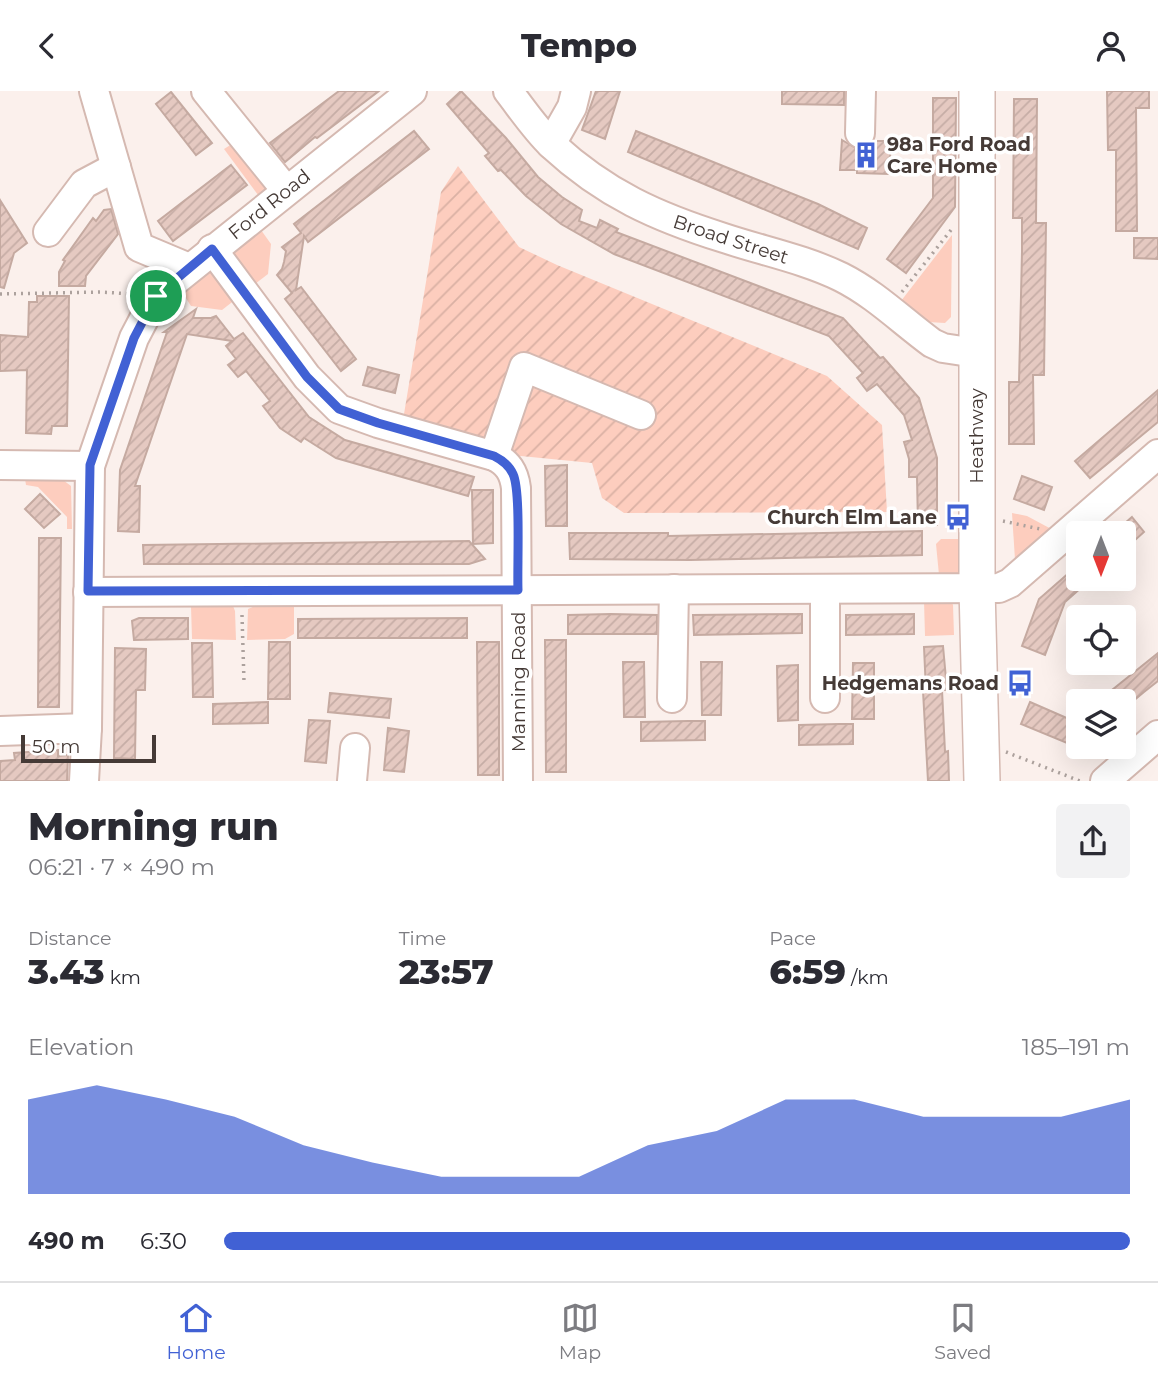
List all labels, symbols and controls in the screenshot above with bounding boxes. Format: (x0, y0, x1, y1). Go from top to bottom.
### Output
text: Tempo (521, 26, 637, 65)
icon: back (28, 27, 66, 65)
icon: person (1092, 27, 1130, 65)
place label: 98a Ford Road Care Home (887, 133, 1031, 178)
building icon: 98a Ford Road Care Home (851, 140, 881, 170)
street label: Ford Road (224, 164, 315, 244)
street label: Broad Street (670, 210, 792, 269)
pin (126, 266, 186, 326)
icon: arrive (137, 277, 175, 315)
street label: Heathway (965, 387, 988, 484)
bus stop icon: Church Elm Lane (943, 502, 973, 532)
place label: Church Elm Lane (767, 506, 937, 529)
north arrow (1066, 521, 1136, 591)
map controls (1066, 521, 1136, 759)
button: locate (1066, 605, 1136, 675)
street label: Manning Road (507, 612, 530, 752)
bus stop icon: Hedgemans Road (1005, 668, 1035, 698)
place label: Hedgemans Road (822, 672, 999, 695)
button: layers (1066, 689, 1136, 759)
scale bar (21, 731, 156, 763)
text: 50 m (32, 735, 80, 758)
text: Morning run (28, 803, 279, 850)
button: share (1056, 804, 1130, 878)
text: 06:21 · 7 × 490 m (28, 853, 215, 881)
text: Distance (28, 927, 111, 950)
text: Time (399, 927, 446, 950)
text: Pace (769, 927, 816, 950)
text: 3.43 (28, 950, 105, 993)
text: 23:57 (399, 950, 494, 993)
text: 6:59 (769, 950, 846, 993)
text: km (105, 966, 141, 989)
text: /km (846, 966, 889, 989)
text: Elevation (28, 1033, 134, 1061)
text: 185–191 m (1022, 1033, 1130, 1061)
text: 490 m (28, 1227, 105, 1255)
text: 6:30 (140, 1227, 187, 1255)
tab: Home (167, 1299, 226, 1364)
tab: Map (559, 1299, 601, 1364)
tab: Saved (934, 1299, 991, 1364)

